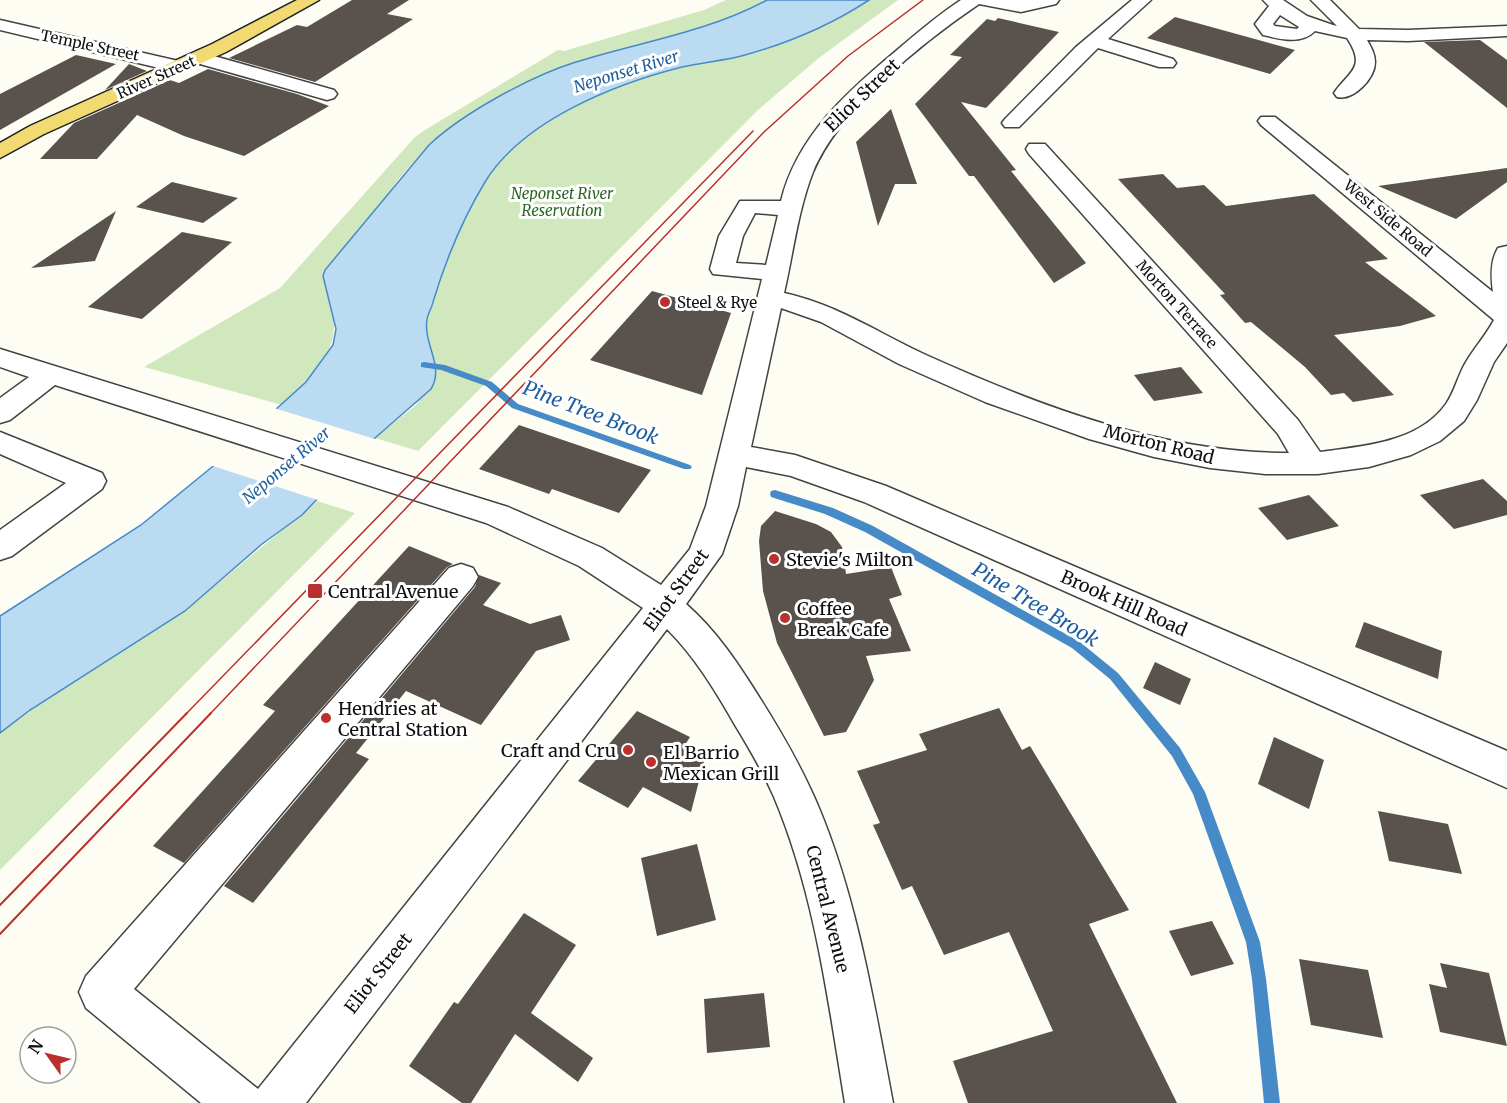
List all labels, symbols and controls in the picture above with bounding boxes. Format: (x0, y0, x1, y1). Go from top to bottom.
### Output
street label: Temple Street (39, 25, 141, 65)
water label: Neponset River (571, 45, 681, 96)
street label: River Street (114, 51, 199, 103)
street label: Eliot Street (819, 53, 905, 137)
street label: West Side Road (1339, 175, 1436, 260)
park label: Neponset River Reservation (511, 184, 614, 220)
street label: Morton Terrace (1132, 256, 1222, 352)
place label: Steel & Rye (677, 293, 757, 312)
marker: Steel & Rye (658, 295, 672, 309)
water label: Pine Tree Brook (520, 375, 662, 449)
street label: Morton Road (1101, 419, 1217, 469)
water label: Neponset River (238, 422, 334, 508)
street label: Eliot Street (638, 544, 714, 636)
place label: Stevie's Milton (786, 548, 913, 571)
marker: Stevie's Milton (767, 552, 781, 566)
water label: Pine Tree Brook (968, 556, 1104, 652)
street label: Brook Hill Road (1057, 565, 1191, 641)
place label: Central Avenue (328, 580, 458, 603)
marker: Central Avenue (306, 582, 324, 600)
place label: Coffee Break Cafe (797, 597, 889, 641)
marker: Coffee Break Cafe (778, 611, 792, 625)
place label: Hendries at Central Station (338, 697, 468, 741)
marker: Hendries at Central Station (319, 711, 333, 725)
place label: Craft and Cru (501, 739, 616, 762)
place label: El Barrio Mexican Grill (663, 741, 780, 785)
marker: Craft and Cru (621, 743, 635, 757)
marker: El Barrio Mexican Grill (644, 755, 658, 769)
street label: Central Avenue (801, 843, 855, 975)
street label: Eliot Street (339, 928, 417, 1018)
north arrow (18, 1025, 78, 1085)
text: N (24, 1035, 48, 1057)

